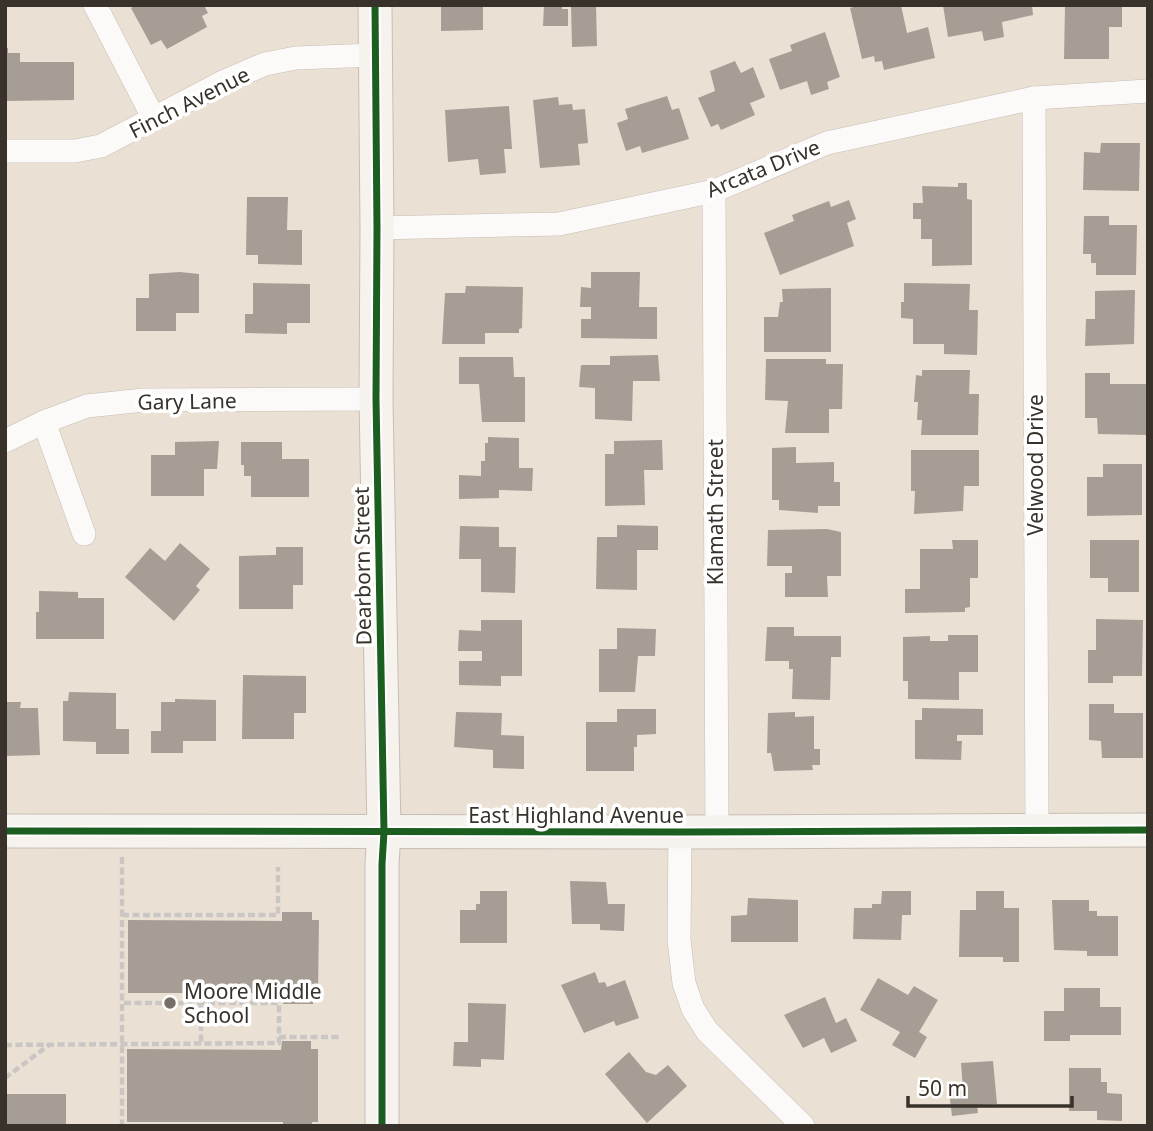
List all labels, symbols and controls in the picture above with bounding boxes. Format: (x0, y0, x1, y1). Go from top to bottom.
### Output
street label: Finch Avenue (124, 60, 254, 144)
street label: Arcata Drive (702, 132, 824, 204)
street label: Gary Lane (137, 386, 237, 416)
street label: Velwood Drive (1021, 394, 1049, 536)
street label: Klamath Street (701, 438, 729, 585)
street label: Dearborn Street (347, 486, 377, 646)
street label: East Highland Avenue (468, 801, 684, 829)
place label: Moore Middle School (184, 977, 322, 1029)
marker: Moore Middle School (162, 995, 178, 1011)
scale bar (908, 1064, 1072, 1108)
text: 50 m (918, 1074, 967, 1102)

